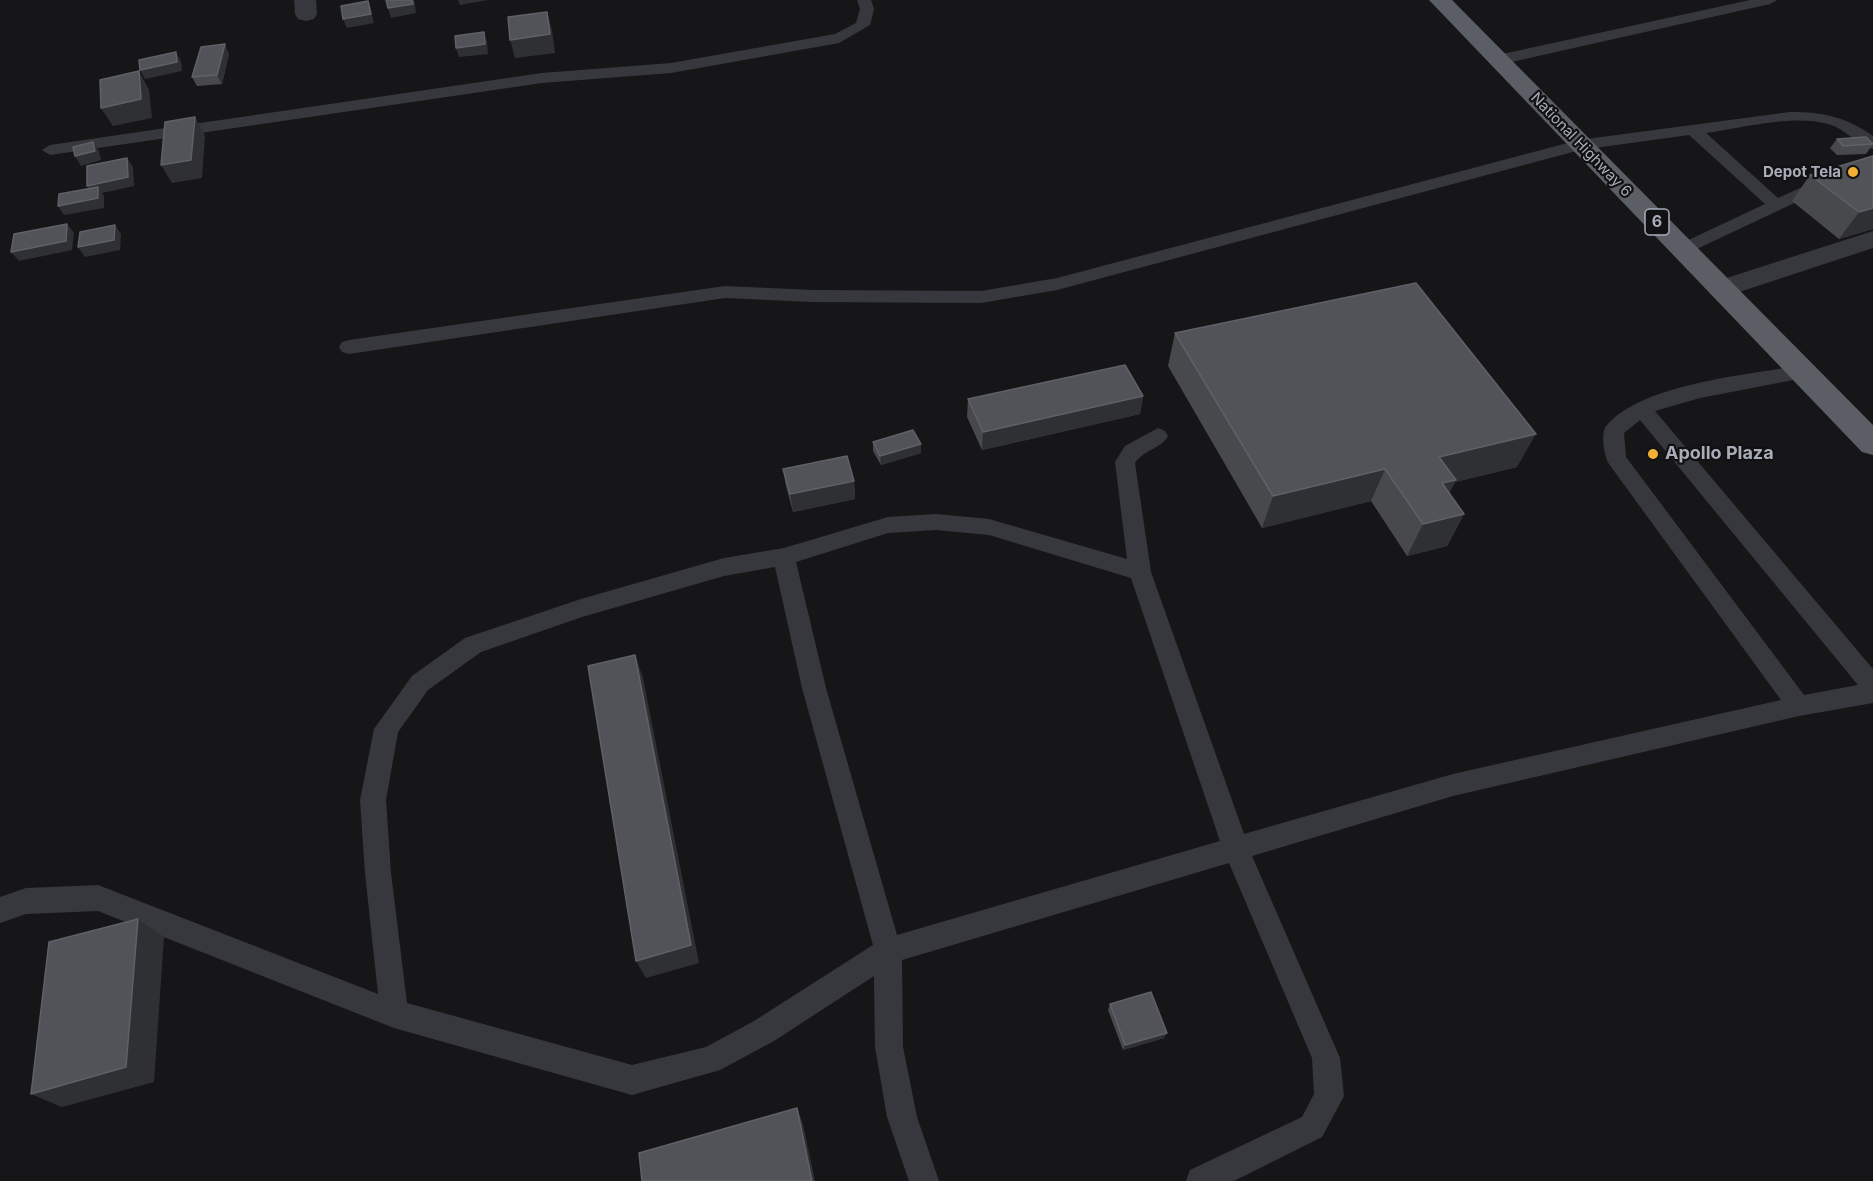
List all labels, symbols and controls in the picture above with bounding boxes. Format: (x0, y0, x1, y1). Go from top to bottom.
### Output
street label: National Highway 6 (1527, 89, 1635, 201)
place label: Depot Tela (1763, 163, 1841, 181)
marker: Depot Tela (1846, 165, 1860, 179)
road number: 6 (1645, 209, 1669, 235)
place label: Apollo Plaza (1665, 443, 1774, 465)
marker: Apollo Plaza (1646, 447, 1660, 461)

